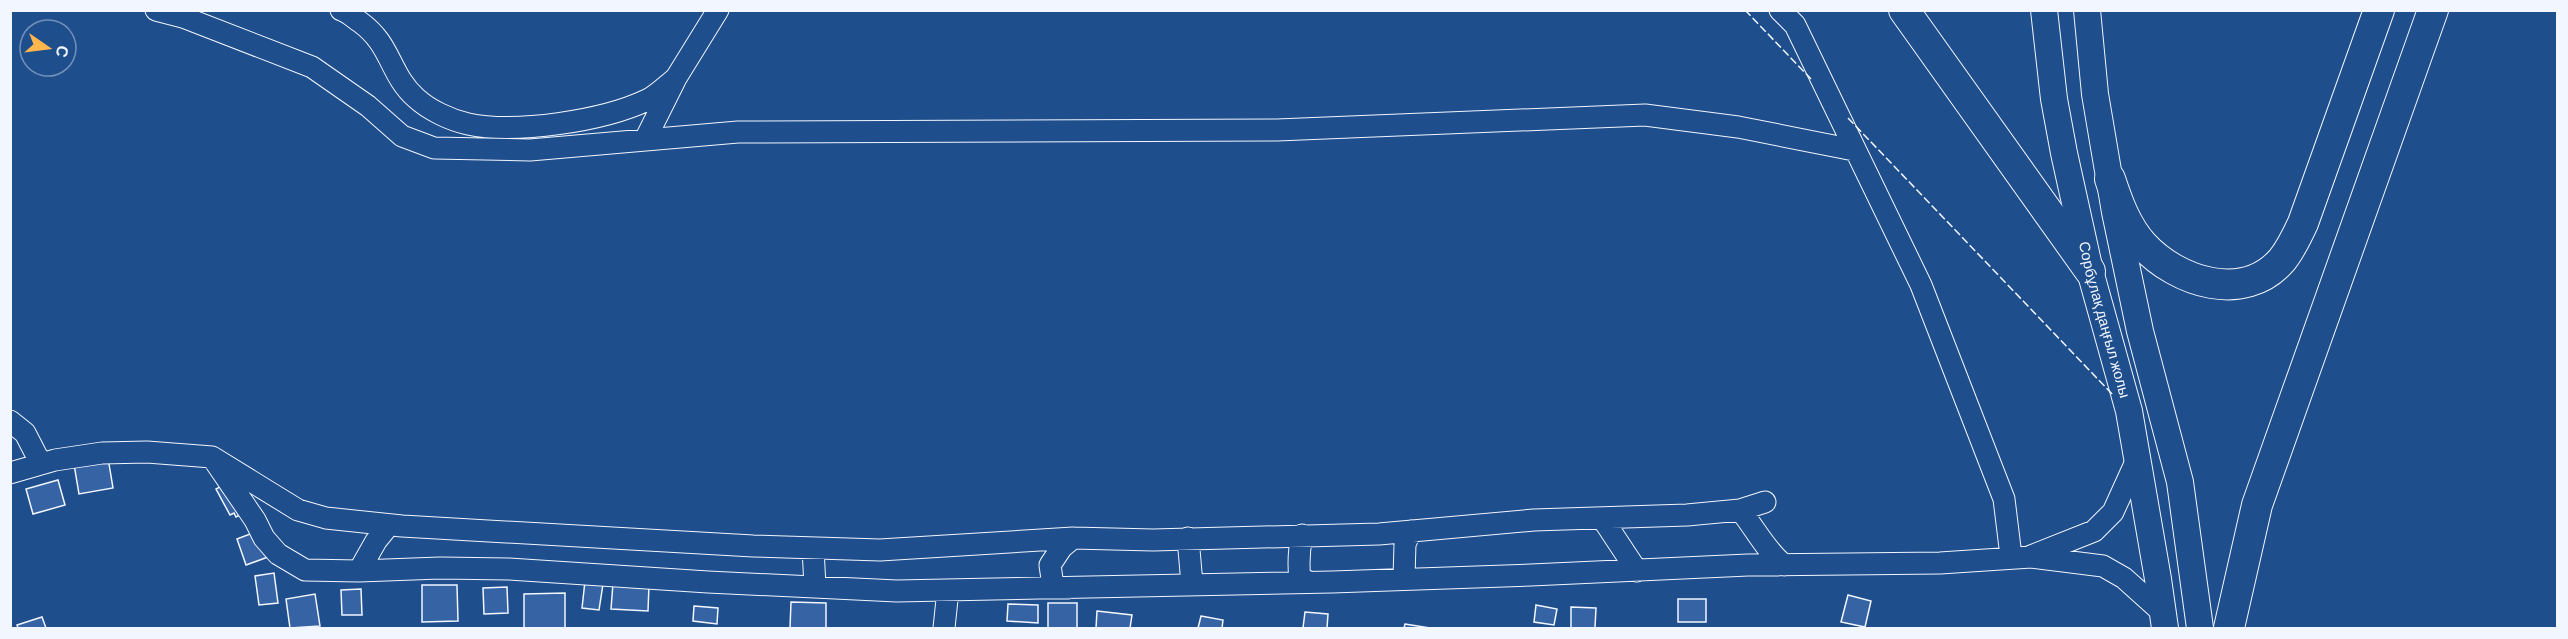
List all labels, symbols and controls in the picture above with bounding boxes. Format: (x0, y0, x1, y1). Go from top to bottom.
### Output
north arrow (18, 18, 78, 78)
text: С (52, 44, 74, 60)
street label: Сорбұлақ даңғыл жолы (2076, 240, 2135, 400)

